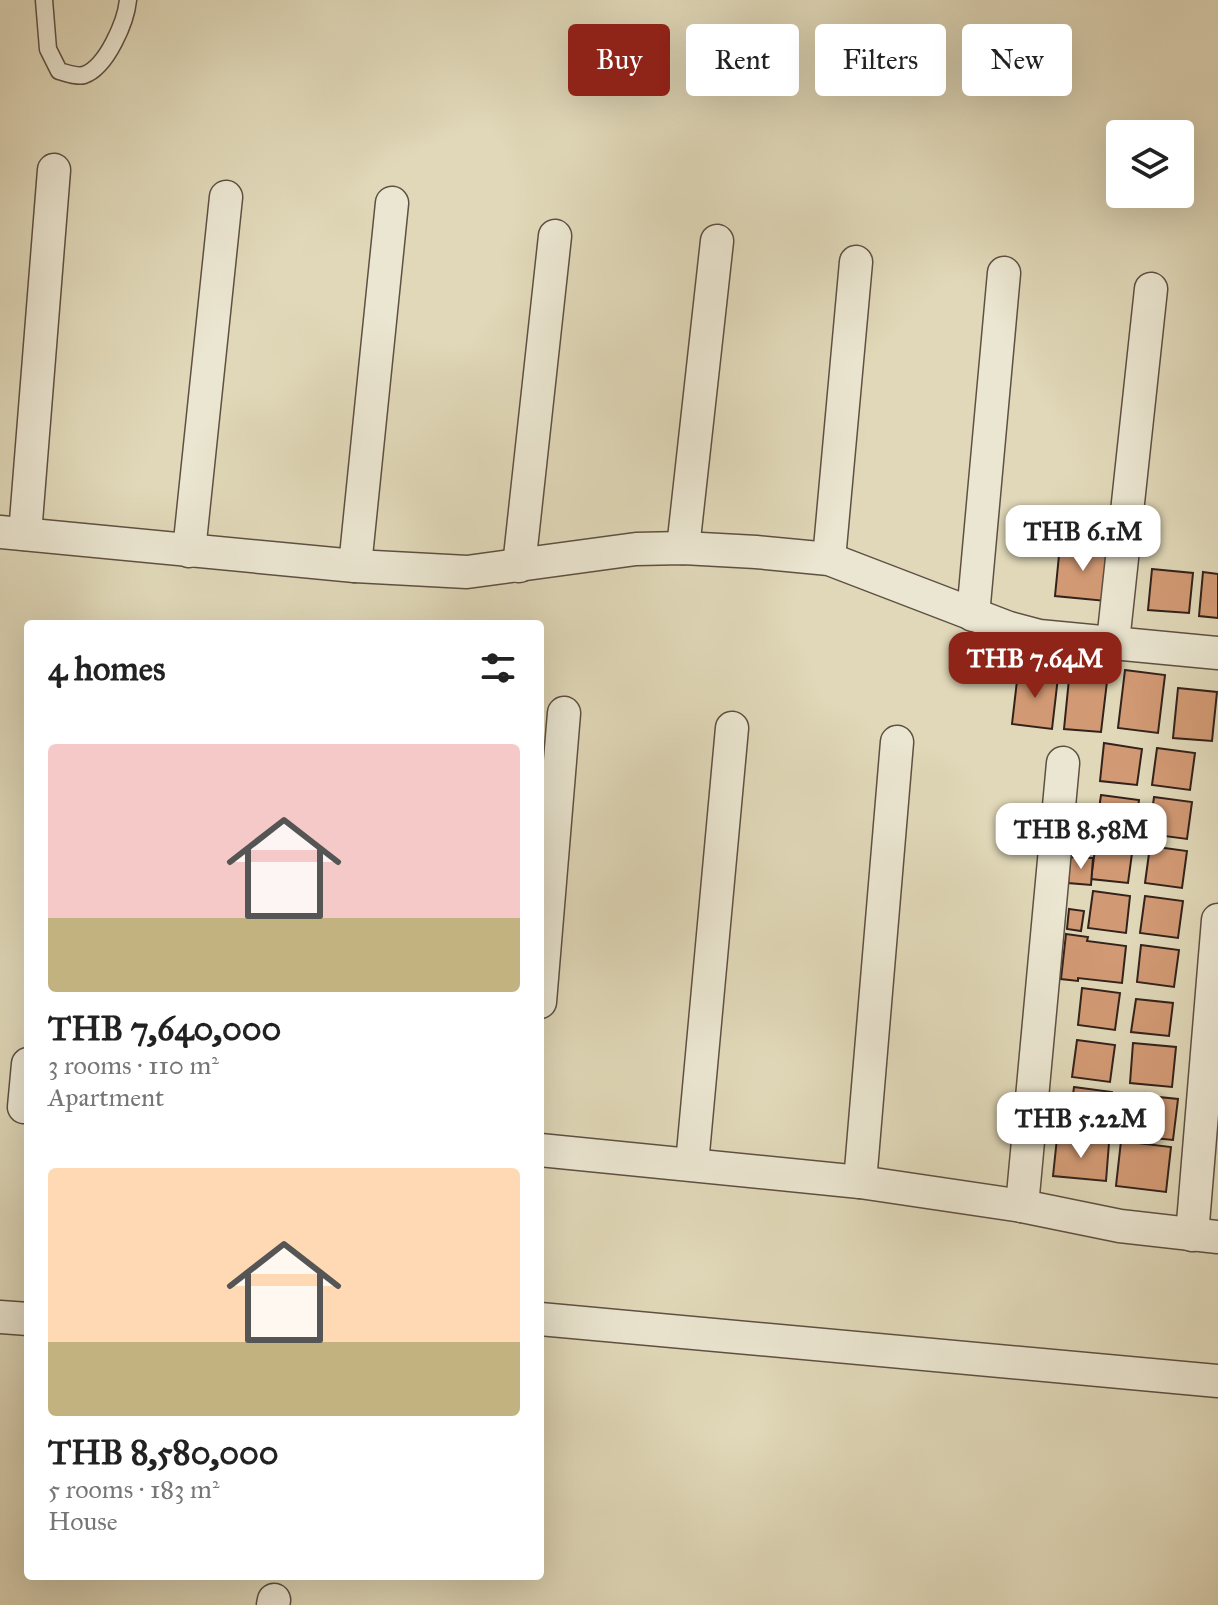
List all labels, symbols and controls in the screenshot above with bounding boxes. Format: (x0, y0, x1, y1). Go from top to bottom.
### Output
chip: Buy (568, 24, 670, 96)
chip: Rent (686, 24, 799, 96)
chip: Filters (815, 24, 946, 96)
chip: New (962, 24, 1072, 96)
map controls (1106, 120, 1194, 208)
button: layers (1106, 120, 1194, 208)
pin: THB 6.1M (1000, 505, 1166, 573)
text: THB 6.1M (1024, 515, 1142, 547)
pin: THB 7.64M (943, 632, 1127, 700)
text: THB 7.64M (967, 642, 1103, 674)
icon: filters (476, 646, 520, 690)
text: 4 homes (48, 648, 165, 689)
icon: home (212, 796, 356, 940)
pin: THB 8.58M (989, 803, 1173, 871)
text: THB 8.58M (1014, 813, 1148, 845)
text: THB 7,640,000 (48, 1008, 281, 1049)
text: 3 rooms · 110 m² (48, 1049, 219, 1081)
text: Apartment (48, 1081, 164, 1113)
pin: THB 5.22M (989, 1092, 1173, 1160)
text: THB 5.22M (1015, 1102, 1147, 1134)
icon: home (212, 1220, 356, 1364)
text: THB 8,580,000 (48, 1432, 279, 1473)
text: 5 rooms · 183 m² (48, 1473, 220, 1505)
text: House (48, 1505, 118, 1537)

